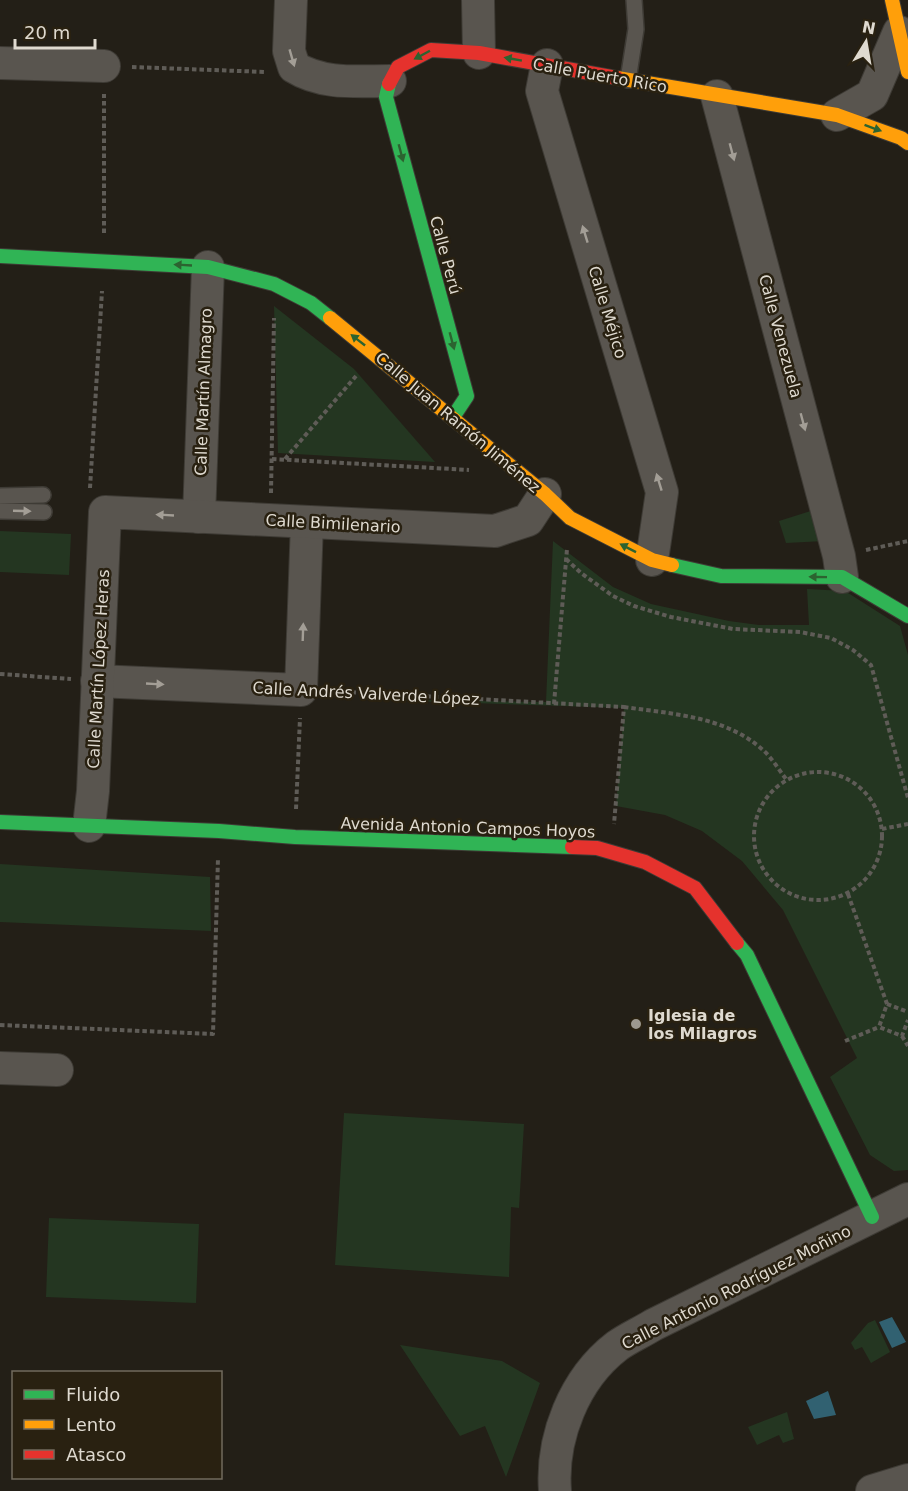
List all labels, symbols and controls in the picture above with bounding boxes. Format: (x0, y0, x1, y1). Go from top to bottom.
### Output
scale bar (15, 12, 94, 50)
north arrow (836, 12, 896, 72)
text: N (860, 17, 877, 38)
text: 20 m (24, 22, 70, 43)
one-way arrow (288, 49, 297, 67)
one-way arrow (413, 50, 430, 60)
one-way arrow (503, 54, 522, 63)
street label: Calle Puerto Rico (531, 54, 669, 97)
one-way arrow (864, 124, 882, 134)
one-way arrow (397, 144, 406, 162)
one-way arrow (728, 144, 737, 162)
street label: Calle Perú (426, 214, 465, 296)
one-way arrow (580, 225, 589, 243)
one-way arrow (173, 261, 192, 270)
street label: Calle Méjico (584, 264, 631, 361)
street label: Calle Venezuela (755, 272, 806, 400)
street label: Calle Martín Almagro (191, 308, 216, 476)
one-way arrow (448, 332, 458, 351)
one-way arrow (351, 334, 366, 346)
street label: Calle Juan Ramón Jiménez (372, 348, 544, 497)
one-way arrow (799, 413, 809, 431)
one-way arrow (654, 473, 663, 491)
one-way arrow (13, 507, 32, 516)
street label: Calle Bimilenario (265, 510, 401, 537)
one-way arrow (155, 511, 174, 520)
one-way arrow (619, 543, 636, 553)
street label: Calle Martín López Heras (84, 569, 113, 769)
one-way arrow (809, 572, 828, 582)
one-way arrow (299, 622, 308, 641)
street label: Calle Andrés Valverde López (252, 678, 480, 709)
one-way arrow (146, 679, 165, 688)
street label: Avenida Antonio Campos Hoyos (340, 814, 596, 841)
place label: Iglesia de los Milagros (648, 1006, 757, 1043)
marker: Iglesia de los Milagros (629, 1017, 643, 1031)
street label: Calle Antonio Rodríguez Moñino (619, 1221, 854, 1354)
legend (12, 1371, 222, 1479)
text: Fluido (66, 1384, 120, 1405)
text: Lento (66, 1414, 116, 1435)
text: Atasco (66, 1444, 126, 1465)

